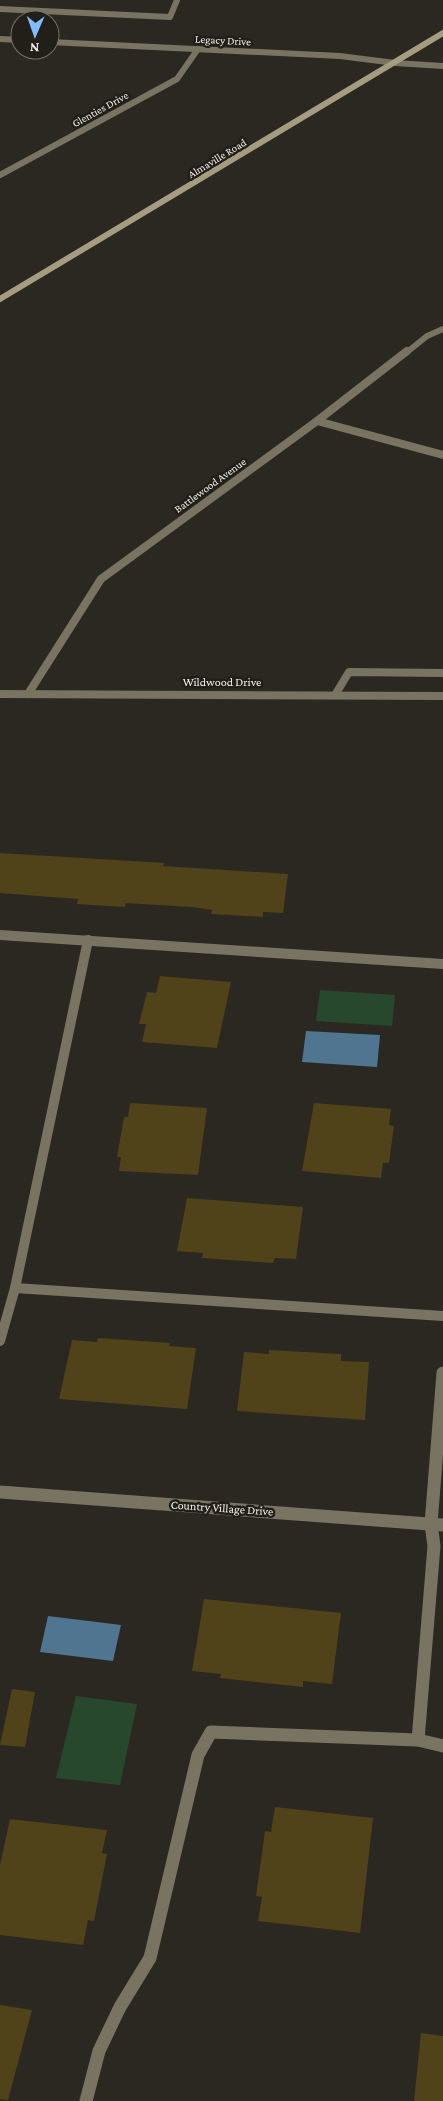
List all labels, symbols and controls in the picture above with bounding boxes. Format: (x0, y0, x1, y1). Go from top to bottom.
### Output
north arrow (10, 10, 60, 60)
street label: Legacy Drive (195, 33, 252, 48)
text: N (29, 40, 40, 56)
street label: Glenties Drive (70, 89, 130, 129)
street label: Almaville Road (186, 136, 249, 180)
street label: Battlewood Avenue (172, 455, 248, 515)
street label: Wildwood Drive (183, 675, 261, 689)
street label: Country Village Drive (170, 1497, 274, 1519)

